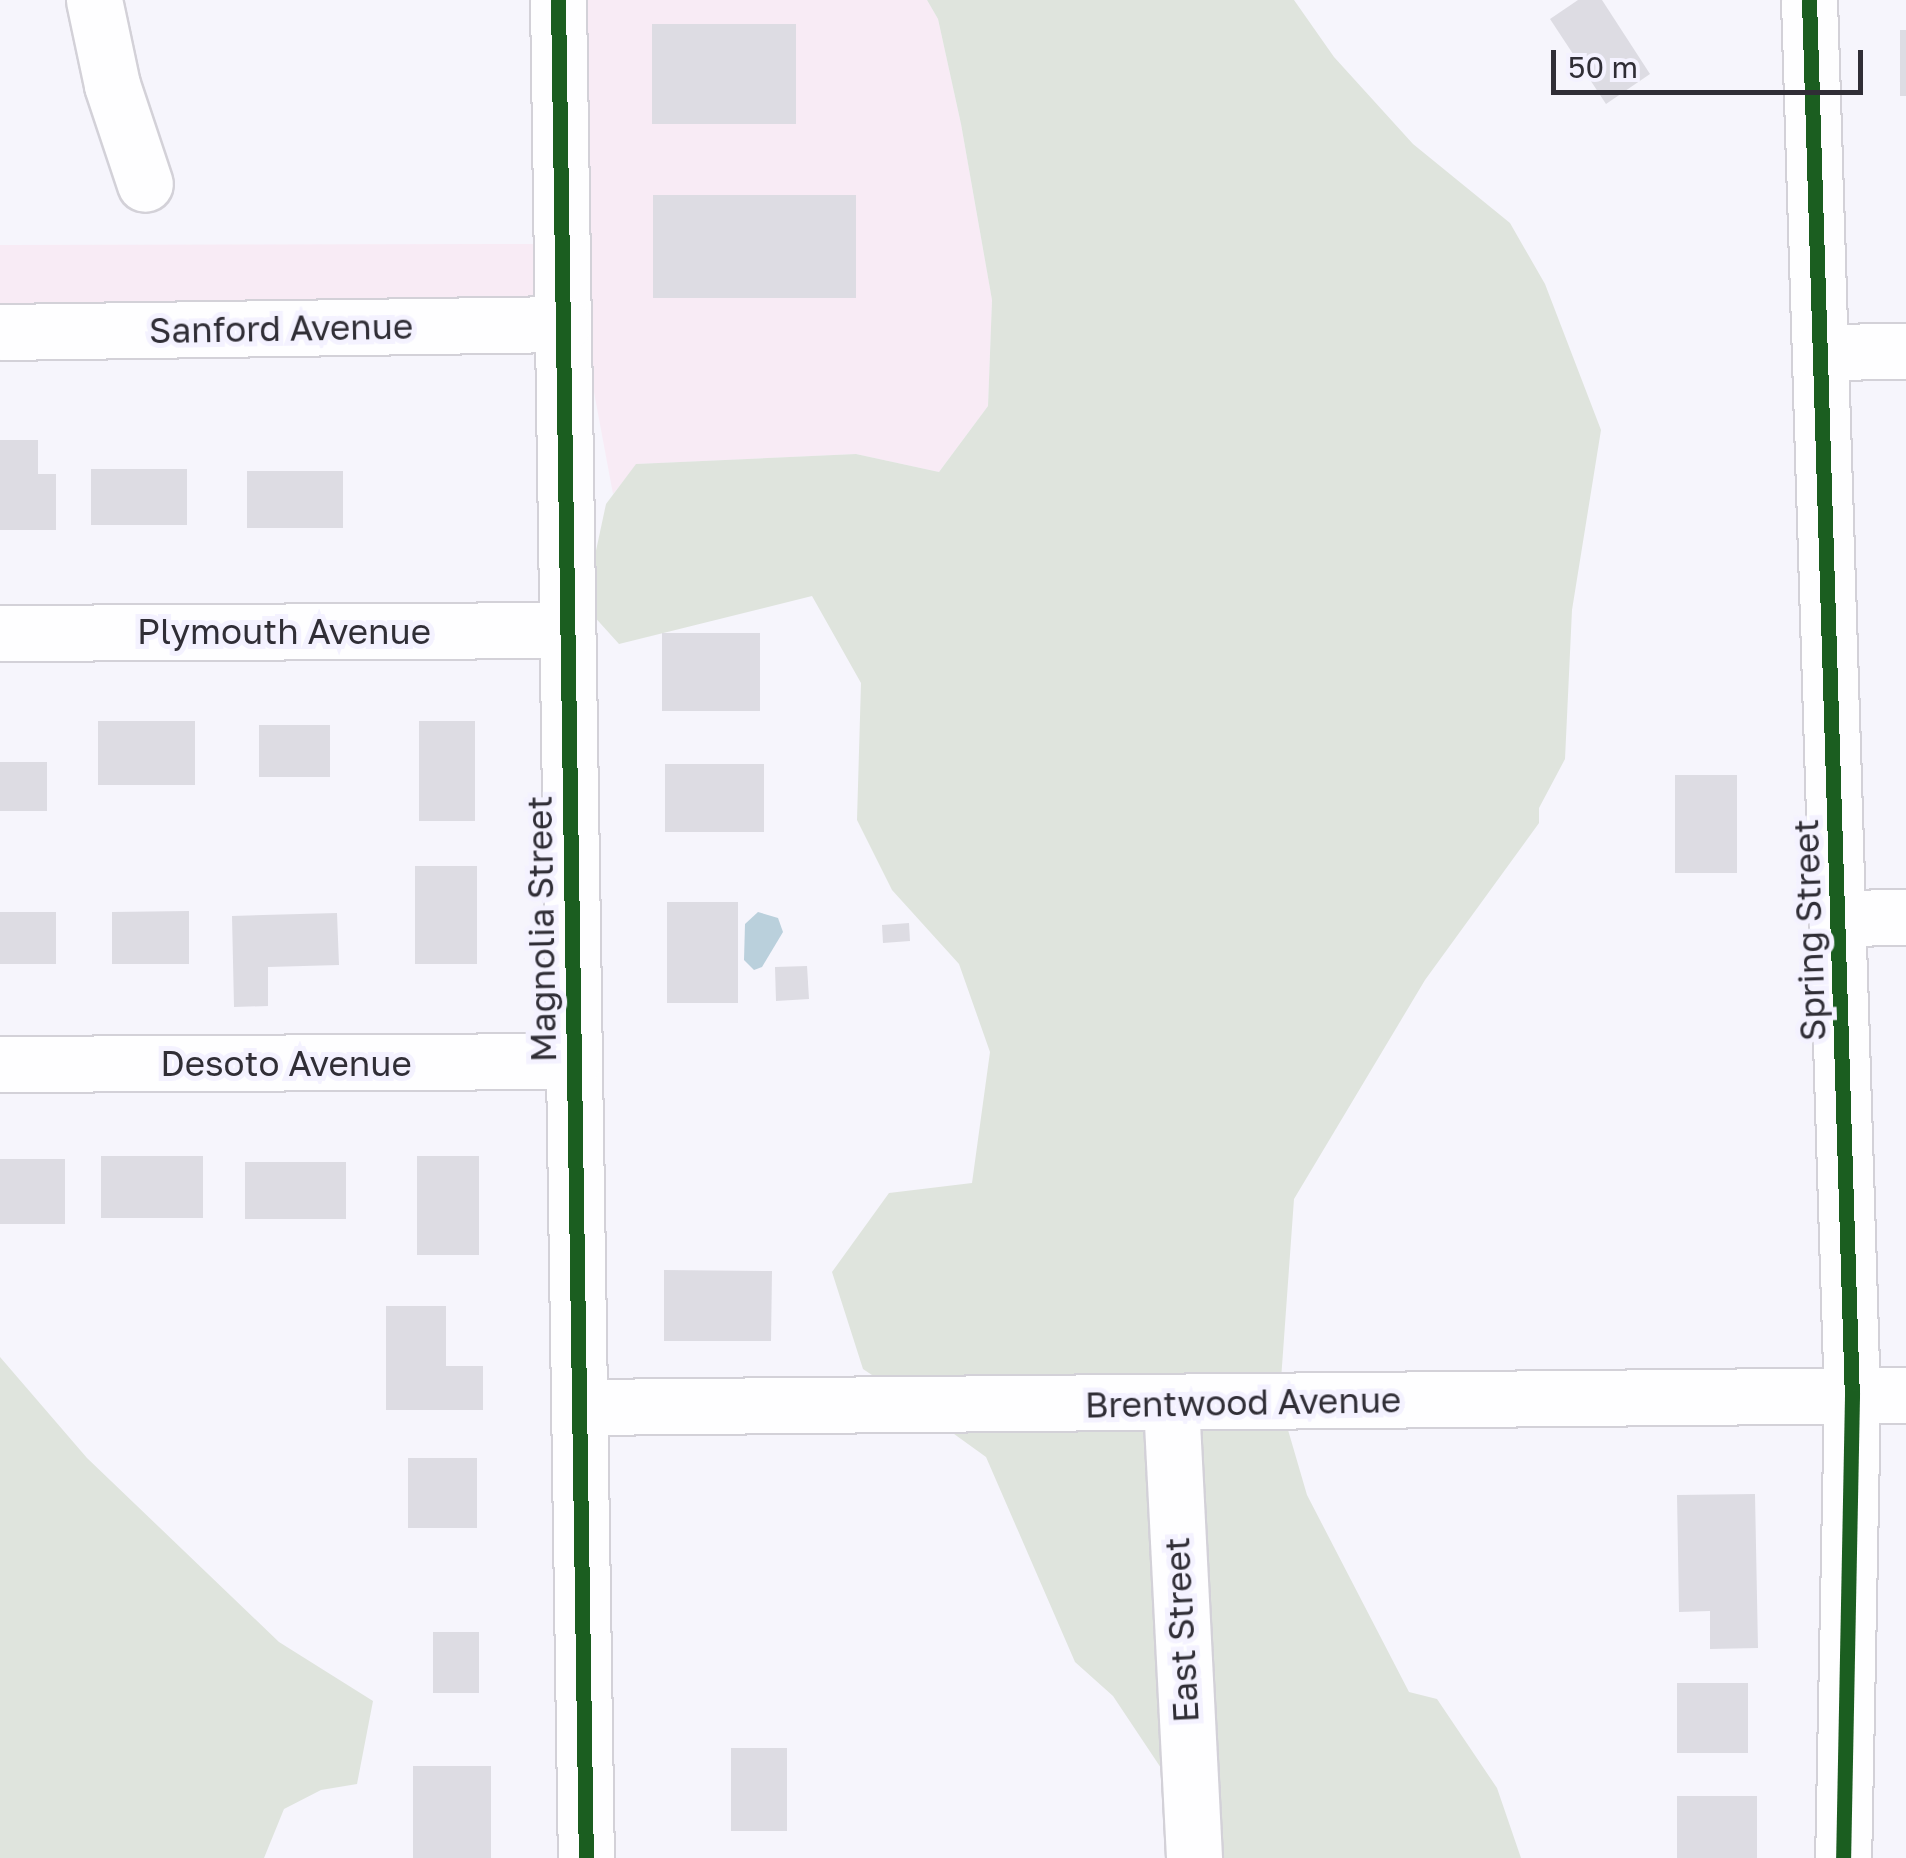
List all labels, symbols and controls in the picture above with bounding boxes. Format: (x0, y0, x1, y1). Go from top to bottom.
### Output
scale bar (1556, 30, 1868, 92)
text: 50 m (1568, 49, 1638, 85)
street label: Sanford Avenue (149, 305, 413, 351)
street label: Plymouth Avenue (137, 610, 431, 652)
street label: Magnolia Street (518, 795, 564, 1063)
street label: Spring Street (1784, 818, 1834, 1042)
street label: Desoto Avenue (160, 1042, 412, 1084)
street label: Brentwood Avenue (1084, 1378, 1402, 1426)
street label: East Street (1155, 1536, 1207, 1724)

